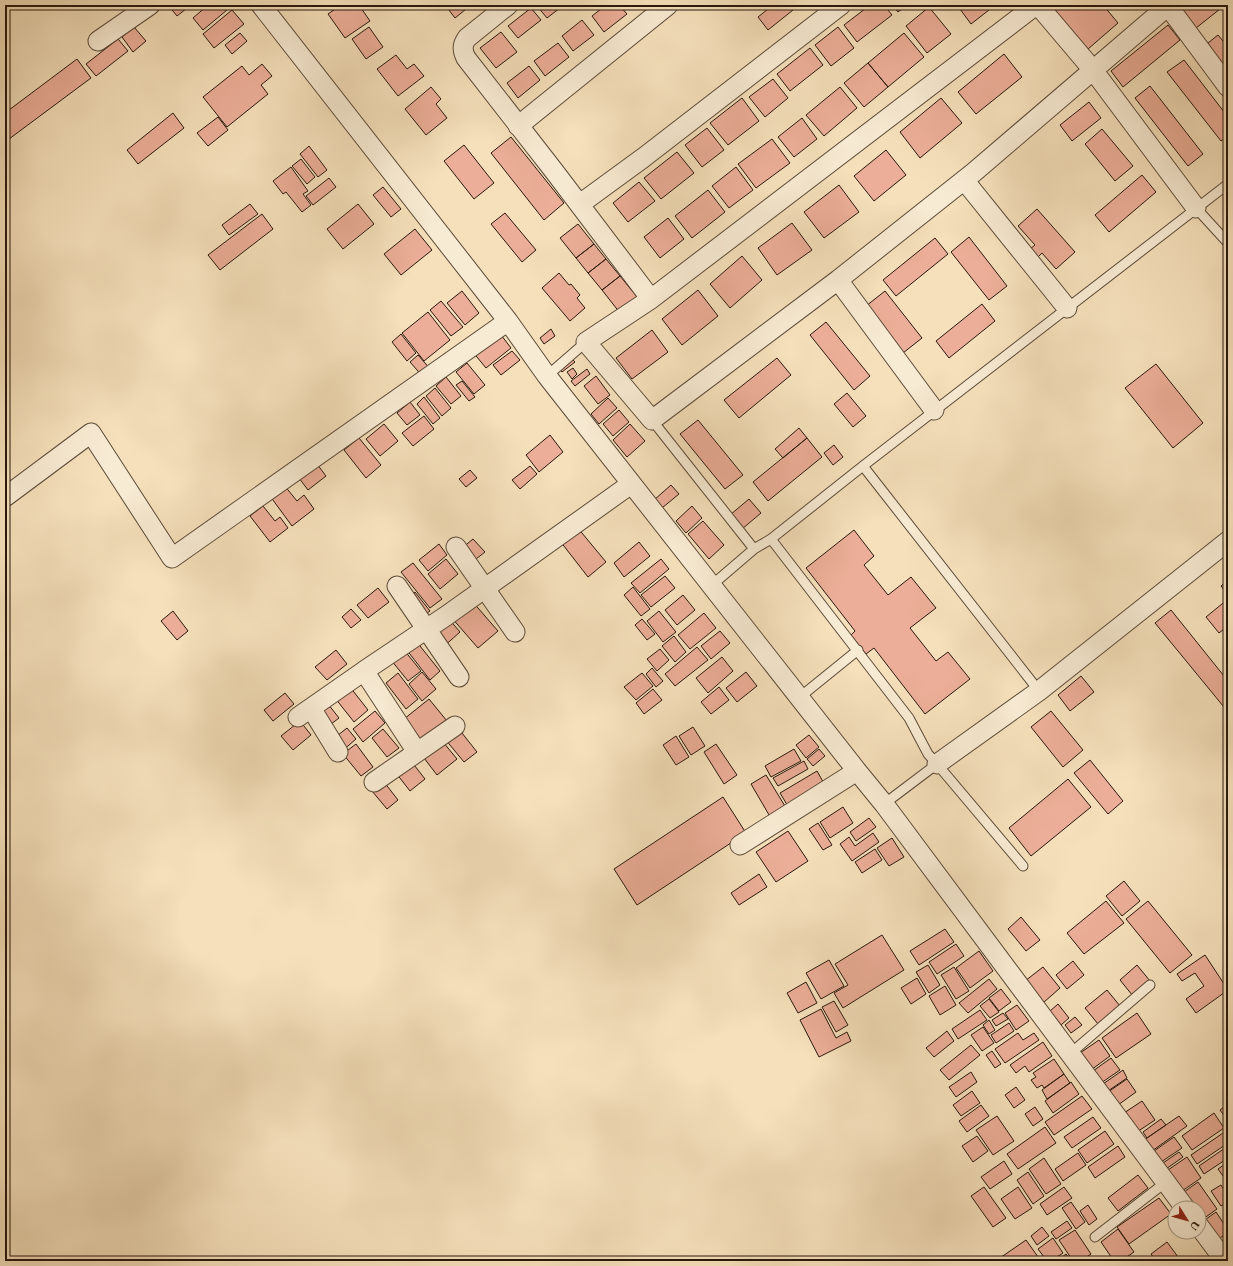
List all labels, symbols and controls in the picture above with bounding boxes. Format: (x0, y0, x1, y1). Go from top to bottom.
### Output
north arrow (1167, 1200, 1207, 1240)
text: U (1186, 1219, 1203, 1234)

